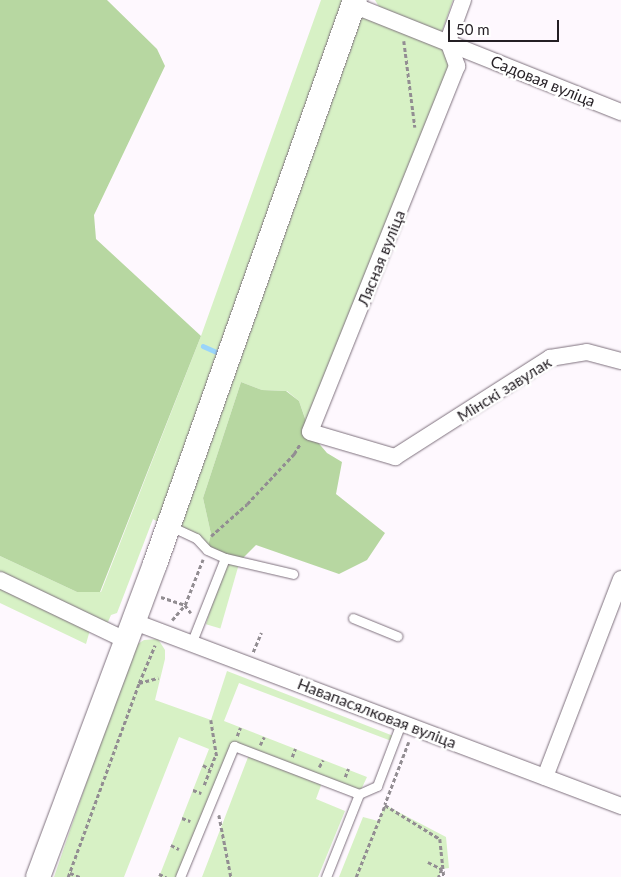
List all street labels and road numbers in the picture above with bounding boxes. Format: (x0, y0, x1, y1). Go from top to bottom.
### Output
street label: Садовая вуліца (488, 51, 598, 111)
street label: Лясная вуліца (353, 207, 409, 309)
street label: Мінскі завулак (453, 352, 555, 426)
street label: Навапасялковая вуліца (295, 674, 459, 752)

